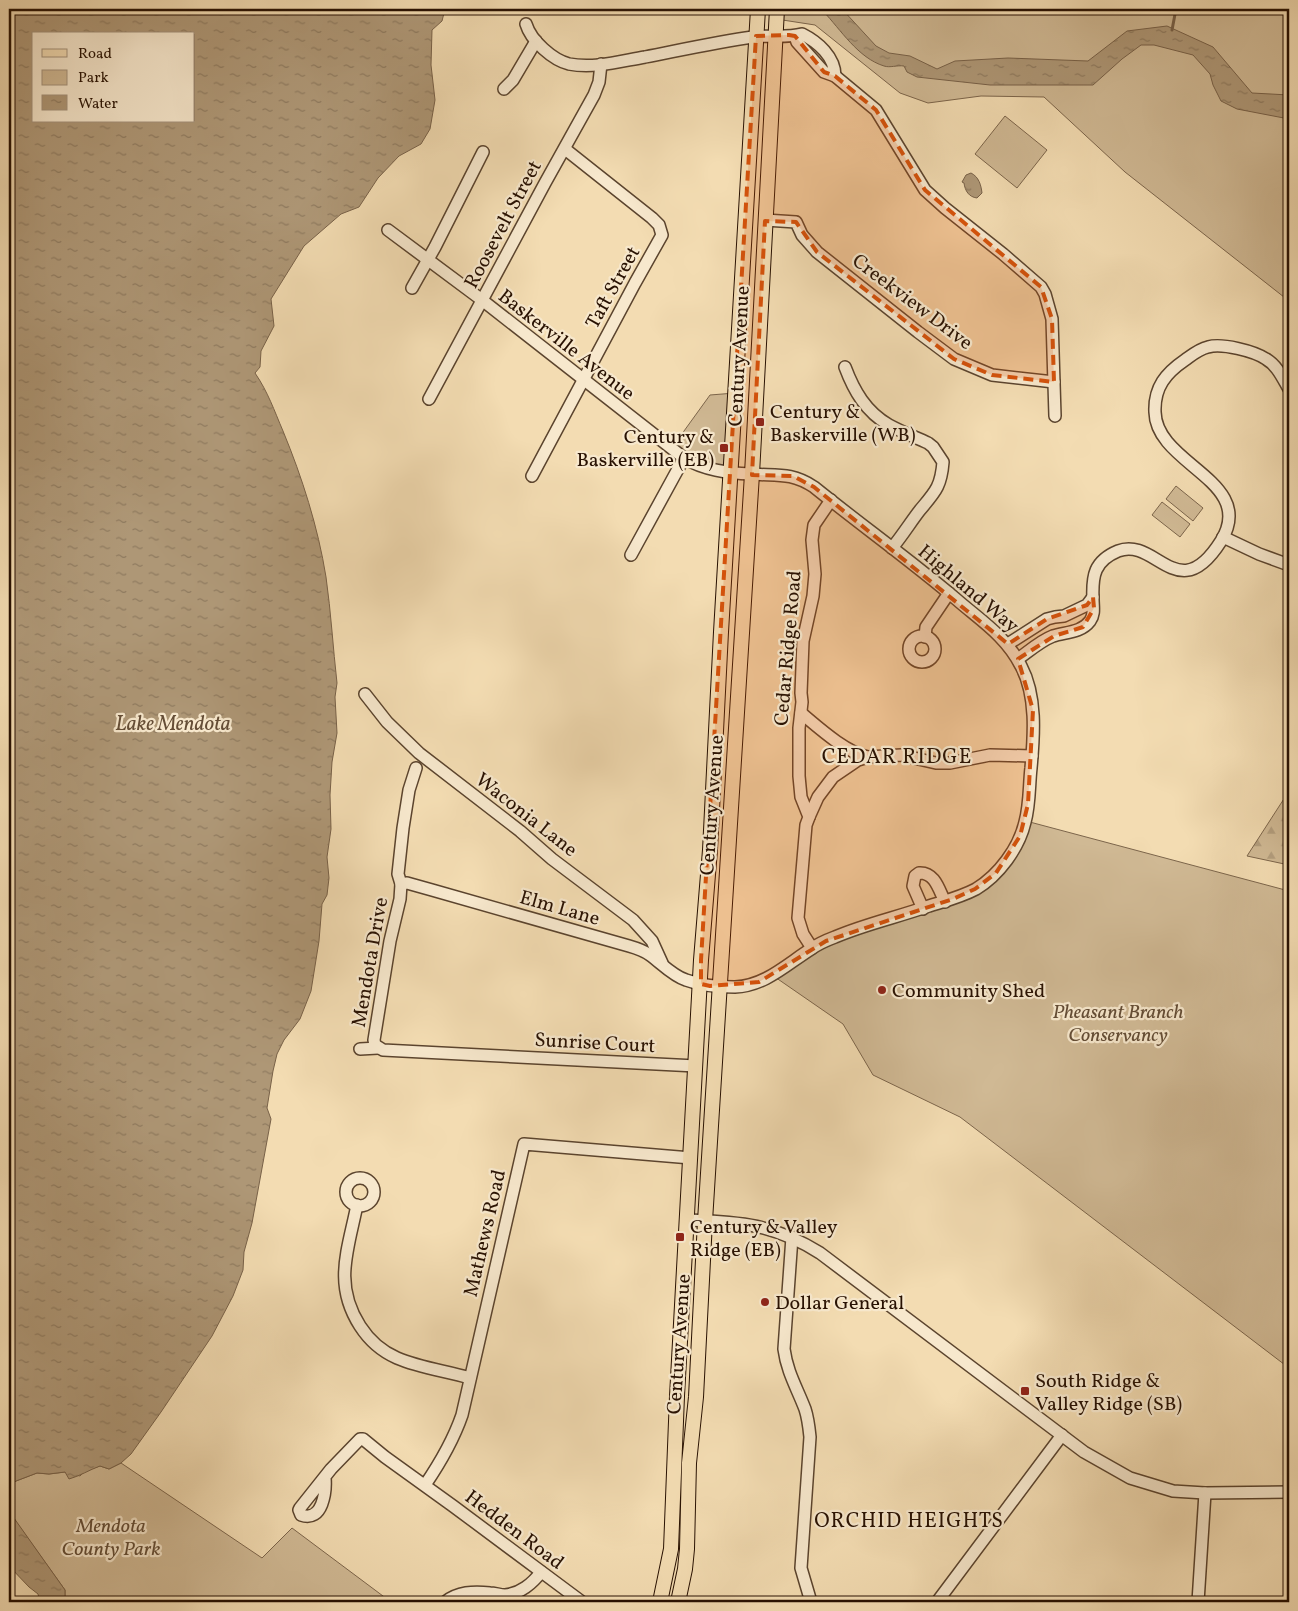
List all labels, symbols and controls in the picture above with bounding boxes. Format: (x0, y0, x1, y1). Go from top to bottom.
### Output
legend (32, 32, 195, 122)
text: Road (78, 44, 112, 65)
text: Park (78, 68, 109, 89)
text: Water (78, 94, 118, 115)
street label: Roosevelt Street (458, 156, 549, 294)
street label: Taft Street (580, 242, 648, 334)
street label: Creekview Drive (846, 248, 978, 357)
street label: Baskerville Avenue (491, 283, 640, 408)
street label: Century Avenue (722, 285, 758, 427)
place label: Century & Baskerville (WB) (770, 399, 916, 450)
marker: Century & Baskerville (WB) (754, 416, 766, 428)
place label: Century & Baskerville (EB) (576, 424, 714, 475)
marker: Century & Baskerville (EB) (718, 442, 730, 454)
street label: Highland Way (911, 539, 1025, 640)
street label: Cedar Ridge Road (768, 569, 810, 727)
water label: Lake Mendota (115, 710, 231, 739)
street label: Century Avenue (694, 734, 732, 876)
district label: CEDAR RIDGE (822, 743, 972, 772)
street label: Waconia Lane (469, 767, 583, 864)
street label: Elm Lane (516, 884, 603, 934)
street label: Mendota Drive (346, 895, 396, 1029)
place label: Community Shed (892, 978, 1045, 1006)
marker: Community Shed (876, 984, 888, 996)
park label: Pheasant Branch Conservancy (1053, 999, 1183, 1050)
street label: Sunrise Court (534, 1027, 656, 1061)
street label: Mathews Road (458, 1167, 514, 1300)
place label: Century & Valley Ridge (EB) (690, 1214, 838, 1265)
marker: Century & Valley Ridge (EB) (674, 1231, 686, 1243)
street label: Century Avenue (661, 1273, 699, 1415)
place label: Dollar General (775, 1290, 904, 1318)
marker: Dollar General (759, 1296, 771, 1308)
place label: South Ridge & Valley Ridge (SB) (1035, 1368, 1182, 1419)
marker: South Ridge & Valley Ridge (SB) (1019, 1385, 1031, 1397)
street label: Hedden Road (458, 1484, 569, 1577)
district label: ORCHID HEIGHTS (814, 1507, 1004, 1536)
park label: Mendota County Park (62, 1513, 160, 1564)

